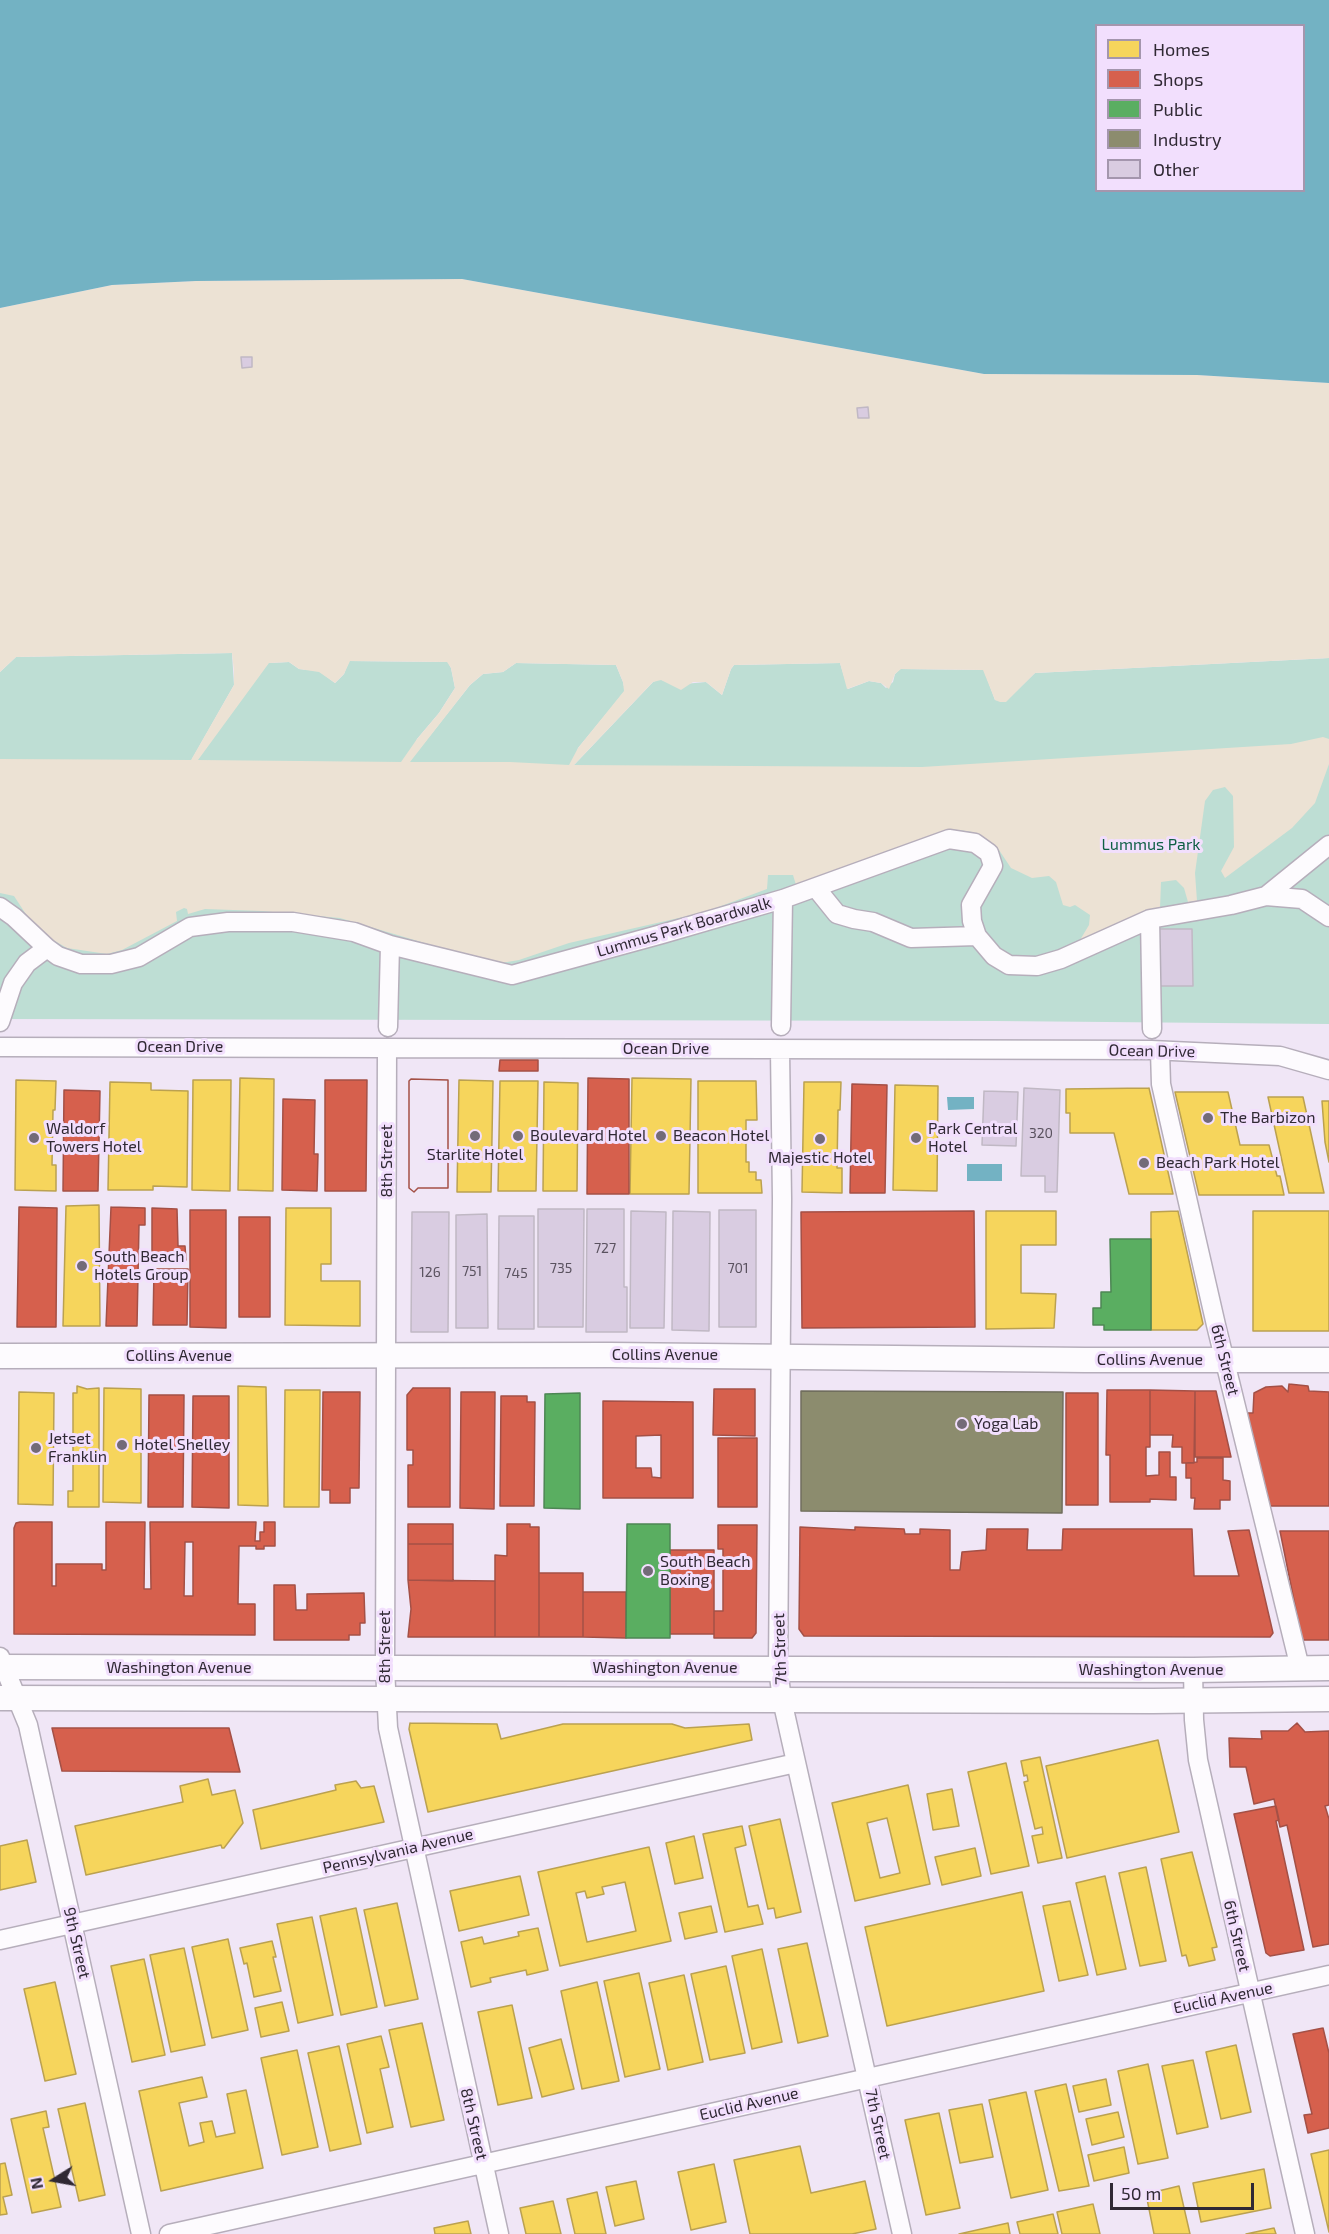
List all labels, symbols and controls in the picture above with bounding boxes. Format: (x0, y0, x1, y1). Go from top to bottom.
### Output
legend (1095, 24, 1305, 192)
text: Homes (1153, 38, 1210, 60)
text: Shops (1153, 68, 1203, 90)
text: Public (1153, 98, 1203, 120)
text: Industry (1153, 128, 1222, 150)
text: Other (1153, 158, 1199, 180)
park label: Lummus Park (1102, 835, 1200, 855)
street label: Lummus Park Boardwalk (595, 893, 773, 961)
street label: Ocean Drive (137, 1037, 223, 1057)
street label: Ocean Drive (623, 1039, 709, 1059)
street label: Ocean Drive (1109, 1041, 1195, 1061)
place label: The Barbizon (1220, 1108, 1315, 1128)
marker: The Barbizon (1201, 1111, 1215, 1125)
place label: Waldorf Towers Hotel (46, 1119, 142, 1157)
place label: Park Central Hotel (928, 1119, 1017, 1157)
street label: 8th Street (377, 1124, 397, 1198)
house number: 320 (1029, 1125, 1053, 1141)
place label: Boulevard Hotel (530, 1126, 647, 1146)
place label: Beacon Hotel (673, 1126, 769, 1146)
marker: Starlite Hotel (468, 1129, 482, 1143)
marker: Boulevard Hotel (511, 1129, 525, 1143)
marker: Beacon Hotel (654, 1129, 668, 1143)
marker: Waldorf Towers Hotel (27, 1131, 41, 1145)
marker: Park Central Hotel (909, 1131, 923, 1145)
marker: Majestic Hotel (813, 1132, 827, 1146)
place label: Starlite Hotel (427, 1145, 523, 1165)
place label: Majestic Hotel (768, 1148, 872, 1168)
place label: Beach Park Hotel (1156, 1153, 1279, 1173)
marker: Beach Park Hotel (1137, 1156, 1151, 1170)
house number: 727 (594, 1240, 616, 1256)
place label: South Beach Hotels Group (94, 1247, 189, 1285)
marker: South Beach Hotels Group (75, 1259, 89, 1273)
house number: 735 (550, 1260, 572, 1276)
house number: 701 (727, 1260, 749, 1276)
house number: 751 (462, 1263, 482, 1279)
house number: 126 (419, 1264, 441, 1280)
house number: 745 (504, 1265, 528, 1281)
street label: 6th Street (1207, 1322, 1243, 1398)
street label: Collins Avenue (612, 1345, 718, 1365)
street label: Collins Avenue (126, 1346, 232, 1366)
street label: Collins Avenue (1097, 1350, 1203, 1370)
place label: Yoga Lab (974, 1414, 1038, 1434)
marker: Yoga Lab (955, 1417, 969, 1431)
place label: Jetset Franklin (48, 1429, 107, 1467)
place label: Hotel Shelley (134, 1435, 230, 1455)
marker: Hotel Shelley (115, 1438, 129, 1452)
marker: Jetset Franklin (29, 1441, 43, 1455)
place label: South Beach Boxing (660, 1552, 751, 1590)
marker: South Beach Boxing (641, 1564, 655, 1578)
street label: 8th Street (375, 1610, 395, 1684)
street label: 7th Street (769, 1613, 791, 1685)
street label: Washington Avenue (106, 1658, 252, 1678)
street label: Washington Avenue (592, 1658, 738, 1678)
street label: Washington Avenue (1078, 1660, 1224, 1680)
street label: Pennsylvania Avenue (321, 1824, 475, 1878)
street label: 6th Street (1219, 1898, 1255, 1974)
street label: 9th Street (59, 1905, 95, 1981)
street label: Euclid Avenue (1172, 1978, 1274, 2018)
street label: Euclid Avenue (698, 2083, 800, 2125)
street label: 8th Street (456, 2086, 492, 2162)
street label: 7th Street (861, 2087, 895, 2161)
north arrow (24, 2150, 84, 2210)
scale bar (1113, 2171, 1257, 2209)
text: N (25, 2176, 46, 2191)
text: 50 m (1121, 2182, 1161, 2204)

